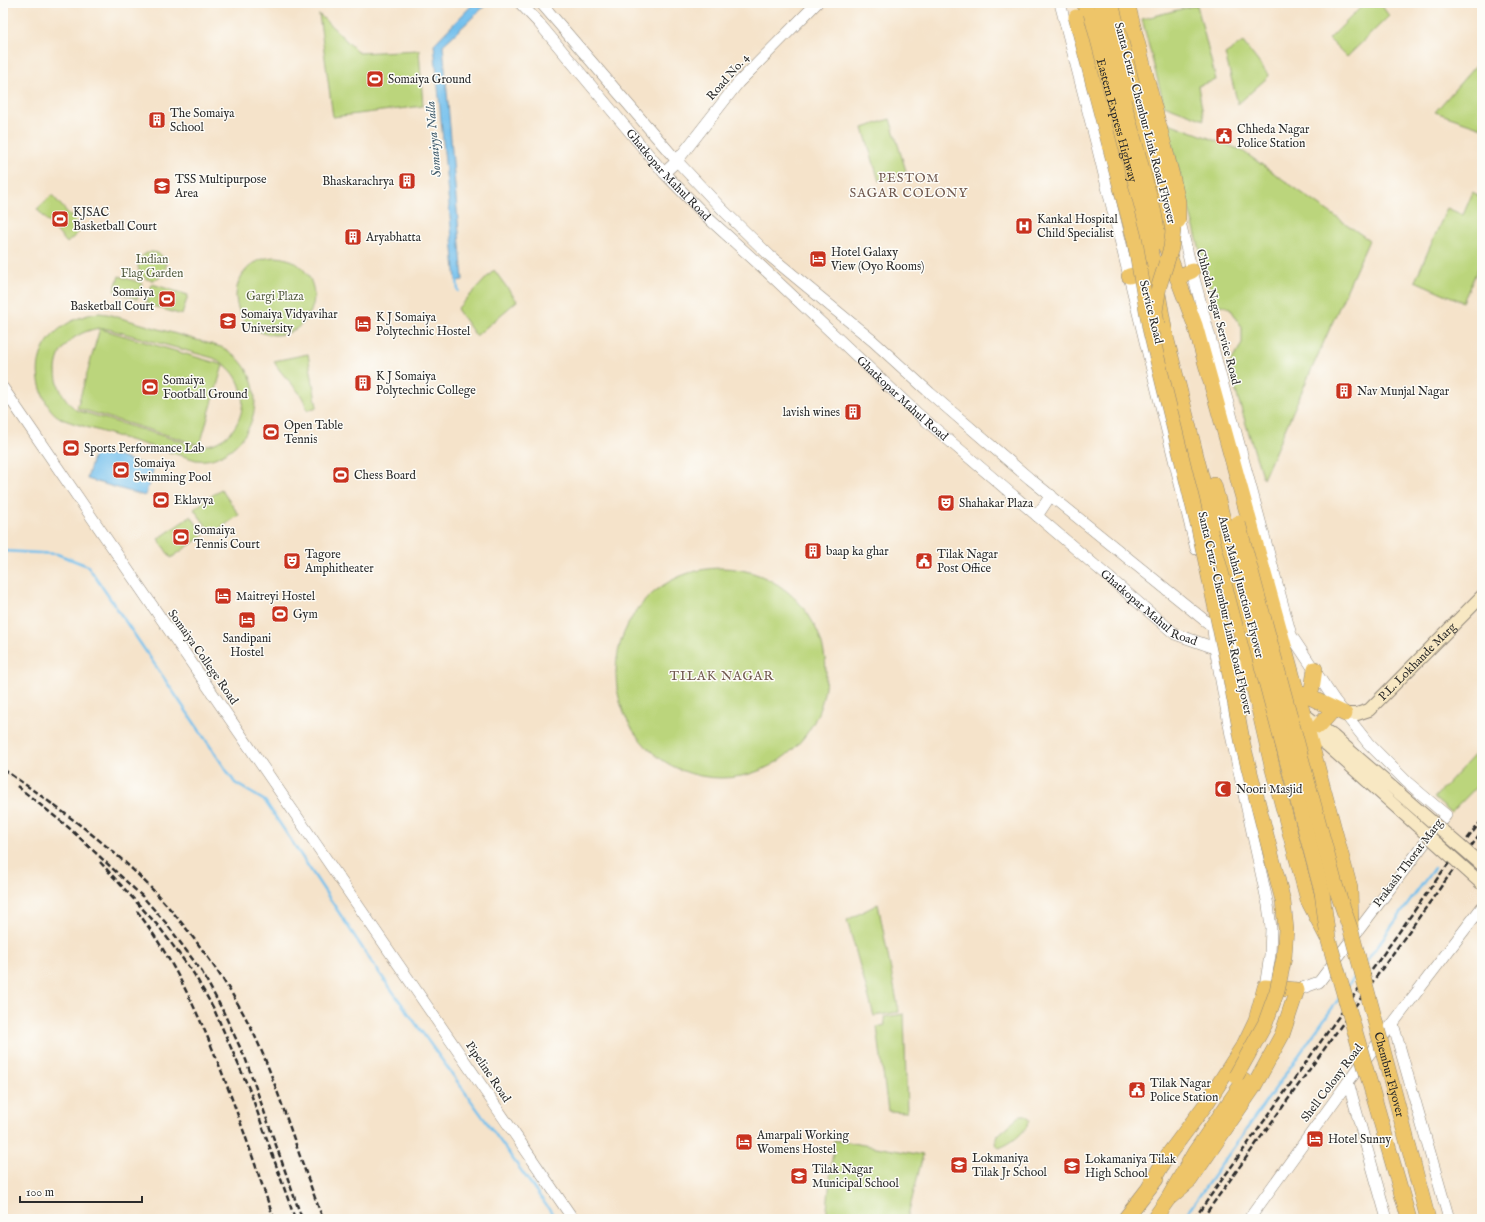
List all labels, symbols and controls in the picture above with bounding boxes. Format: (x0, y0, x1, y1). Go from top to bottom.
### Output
street label: Santa Cruz – Chembur Link Road Flyover (1111, 21, 1179, 226)
street label: Road No. 4 (704, 50, 753, 104)
street label: Eastern Express Highway (1093, 57, 1141, 184)
sports icon: Somaiya Ground (365, 69, 385, 89)
place label: Somaiya Ground (388, 72, 472, 87)
water label: Somaiyya Nalla (422, 100, 446, 178)
place label: The Somaiya School (170, 106, 235, 135)
building icon: The Somaiya School (147, 110, 167, 130)
place label: Chheda Nagar Police Station (1237, 122, 1310, 151)
street label: Ghatkopar Mahul Road (623, 126, 714, 224)
public building icon: Chheda Nagar Police Station (1214, 126, 1234, 146)
district label: PESTOM SAGAR COLONY (850, 170, 969, 202)
building icon: Bhaskarachrya (397, 171, 417, 191)
place label: TSS Multipurpose Area (174, 172, 267, 201)
place label: Bhaskarachrya (322, 174, 395, 189)
school or university icon: TSS Multipurpose Area (152, 176, 172, 196)
place label: KJSAC Basketball Court (73, 205, 157, 234)
sports icon: KJSAC Basketball Court (50, 209, 70, 229)
place label: Kankal Hospital Child Specialist (1037, 212, 1119, 242)
hospital icon: Kankal Hospital Child Specialist (1014, 216, 1034, 236)
building icon: Aryabhatta (343, 227, 363, 247)
place label: Aryabhatta (365, 230, 422, 245)
place label: Hotel Galaxy View (Oyo Rooms) (830, 245, 924, 274)
street label: Chheda Nagar Service Road (1193, 247, 1244, 387)
hotel icon: Hotel Galaxy View (Oyo Rooms) (808, 249, 828, 269)
park label: Indian Flag Garden (121, 252, 184, 281)
street label: Service Road (1136, 279, 1166, 346)
place label: Somaiya Basketball Court (70, 285, 155, 314)
sports icon: Somaiya Basketball Court (157, 289, 177, 309)
park label: Gargi Plaza (246, 289, 305, 304)
place label: Somaiya Vidyavihar University (241, 307, 338, 336)
place label: K J Somaiya Polytechnic Hostel (376, 310, 471, 339)
school or university icon: Somaiya Vidyavihar University (218, 311, 238, 331)
hotel icon: K J Somaiya Polytechnic Hostel (353, 314, 373, 334)
street label: Ghatkopar Mahul Road (854, 353, 952, 444)
place label: K J Somaiya Polytechnic College (376, 369, 476, 398)
place label: Somaiya Football Ground (163, 373, 248, 402)
building icon: K J Somaiya Polytechnic College (353, 373, 373, 393)
sports icon: Somaiya Football Ground (140, 377, 160, 397)
building icon: Nav Munjal Nagar (1334, 381, 1354, 401)
place label: Nav Munjal Nagar (1357, 384, 1450, 399)
building icon: lavish wines (843, 402, 863, 422)
place label: lavish wines (783, 405, 840, 420)
place label: Open Table Tennis (284, 418, 344, 447)
sports icon: Open Table Tennis (261, 422, 281, 442)
sports icon: Sports Performance Lab (61, 438, 81, 458)
place label: Sports Performance Lab (84, 441, 205, 457)
place label: Somaiya Swimming Pool (134, 456, 212, 485)
sports icon: Somaiya Swimming Pool (111, 460, 131, 480)
sports icon: Chess Board (331, 465, 351, 485)
place label: Chess Board (354, 468, 416, 483)
sports icon: Eklavya (151, 490, 171, 510)
place label: Eklavya (174, 493, 214, 508)
theatre icon: Shahakar Plaza (936, 493, 956, 513)
place label: Shahakar Plaza (959, 496, 1034, 511)
street label: Santa Cruz – Chembur Link Road Flyover (1194, 510, 1256, 716)
street label: Amar Mahal Junction Flyover (1214, 513, 1267, 661)
place label: Somaiya Tennis Court (194, 523, 260, 552)
sports icon: Somaiya Tennis Court (171, 527, 191, 547)
building icon: baap ka ghar (803, 541, 823, 561)
place label: baap ka ghar (826, 544, 889, 560)
place label: Tagore Amphitheater (304, 547, 374, 577)
place label: Tilak Nagar Post Office (937, 547, 998, 576)
theatre icon: Tagore Amphitheater (282, 551, 302, 571)
public building icon: Tilak Nagar Post Office (914, 551, 934, 571)
street label: Ghatkopar Mahul Road (1097, 566, 1200, 649)
hotel icon: Maitreyi Hostel (213, 586, 233, 606)
place label: Maitreyi Hostel (236, 589, 316, 604)
sports icon: Gym (270, 604, 290, 624)
street label: Somaiya College Road (165, 607, 242, 708)
place label: Gym (293, 607, 318, 622)
hotel icon: Sandipani Hostel (237, 610, 257, 630)
street label: P.L. Lokhande Marg (1375, 619, 1459, 704)
place label: Sandipani Hostel (223, 631, 271, 660)
district label: TILAK NAGAR (670, 668, 775, 685)
mosque icon: Noori Masjid (1213, 779, 1233, 799)
place label: Noori Masjid (1236, 782, 1303, 797)
street label: Prakash Thorat Marg (1370, 816, 1446, 910)
street label: Chembur Flyover (1371, 1030, 1408, 1119)
street label: Pipeline Road (461, 1039, 514, 1106)
street label: Shell Colony Road (1298, 1041, 1367, 1125)
place label: Tilak Nagar Police Station (1150, 1076, 1219, 1105)
public building icon: Tilak Nagar Police Station (1127, 1080, 1147, 1100)
place label: Amarpali Working Womens Hostel (756, 1128, 849, 1157)
hotel icon: Hotel Sunny (1305, 1129, 1325, 1149)
hotel icon: Amarpali Working Womens Hostel (734, 1132, 754, 1152)
place label: Hotel Sunny (1328, 1132, 1391, 1147)
place label: Lokmaniya Tilak Jr School (972, 1151, 1048, 1181)
place label: Lokamaniya Tilak High School (1085, 1152, 1177, 1181)
school or university icon: Lokmaniya Tilak Jr School (949, 1155, 969, 1175)
school or university icon: Lokamaniya Tilak High School (1062, 1156, 1082, 1176)
place label: Tilak Nagar Municipal School (812, 1162, 899, 1192)
school or university icon: Tilak Nagar Municipal School (789, 1166, 809, 1186)
scale bar (20, 1178, 142, 1204)
text: 100 m (26, 1185, 54, 1200)

